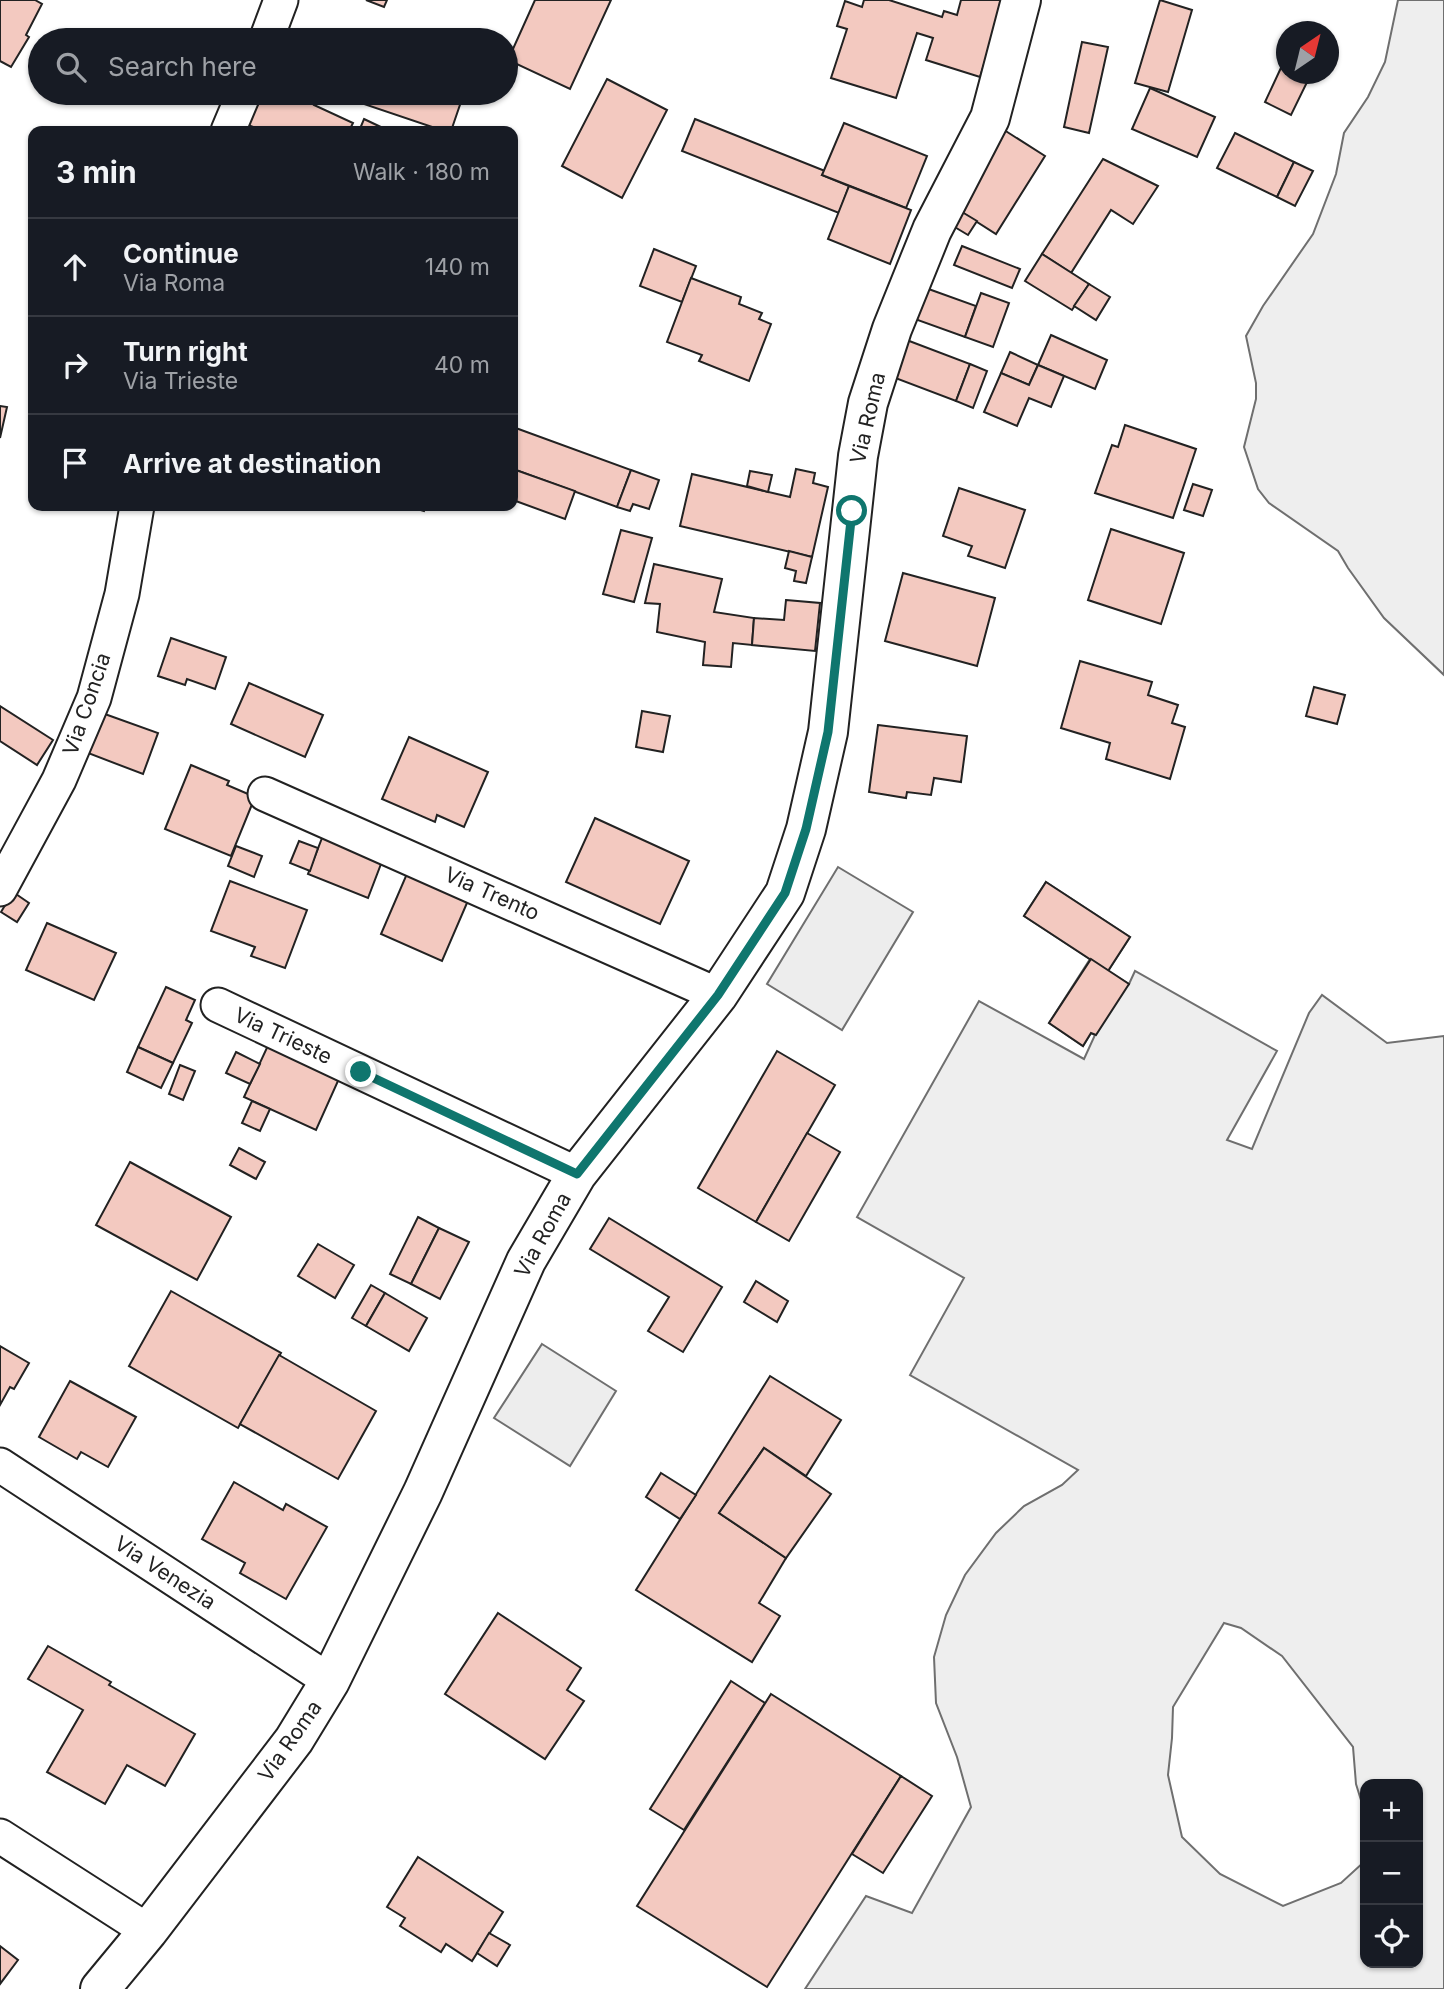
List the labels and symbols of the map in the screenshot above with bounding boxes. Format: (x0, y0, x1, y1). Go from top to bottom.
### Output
north arrow (1276, 21, 1339, 84)
street label: Via Roma (845, 370, 890, 466)
route start (836, 495, 867, 526)
street label: Via Concia (57, 649, 116, 758)
street label: Via Trento (441, 862, 543, 926)
street label: Via Trieste (230, 1002, 336, 1069)
route end (345, 1056, 376, 1087)
street label: Via Roma (509, 1188, 576, 1282)
street label: Via Venezia (110, 1531, 221, 1615)
street label: Via Roma (253, 1695, 327, 1786)

